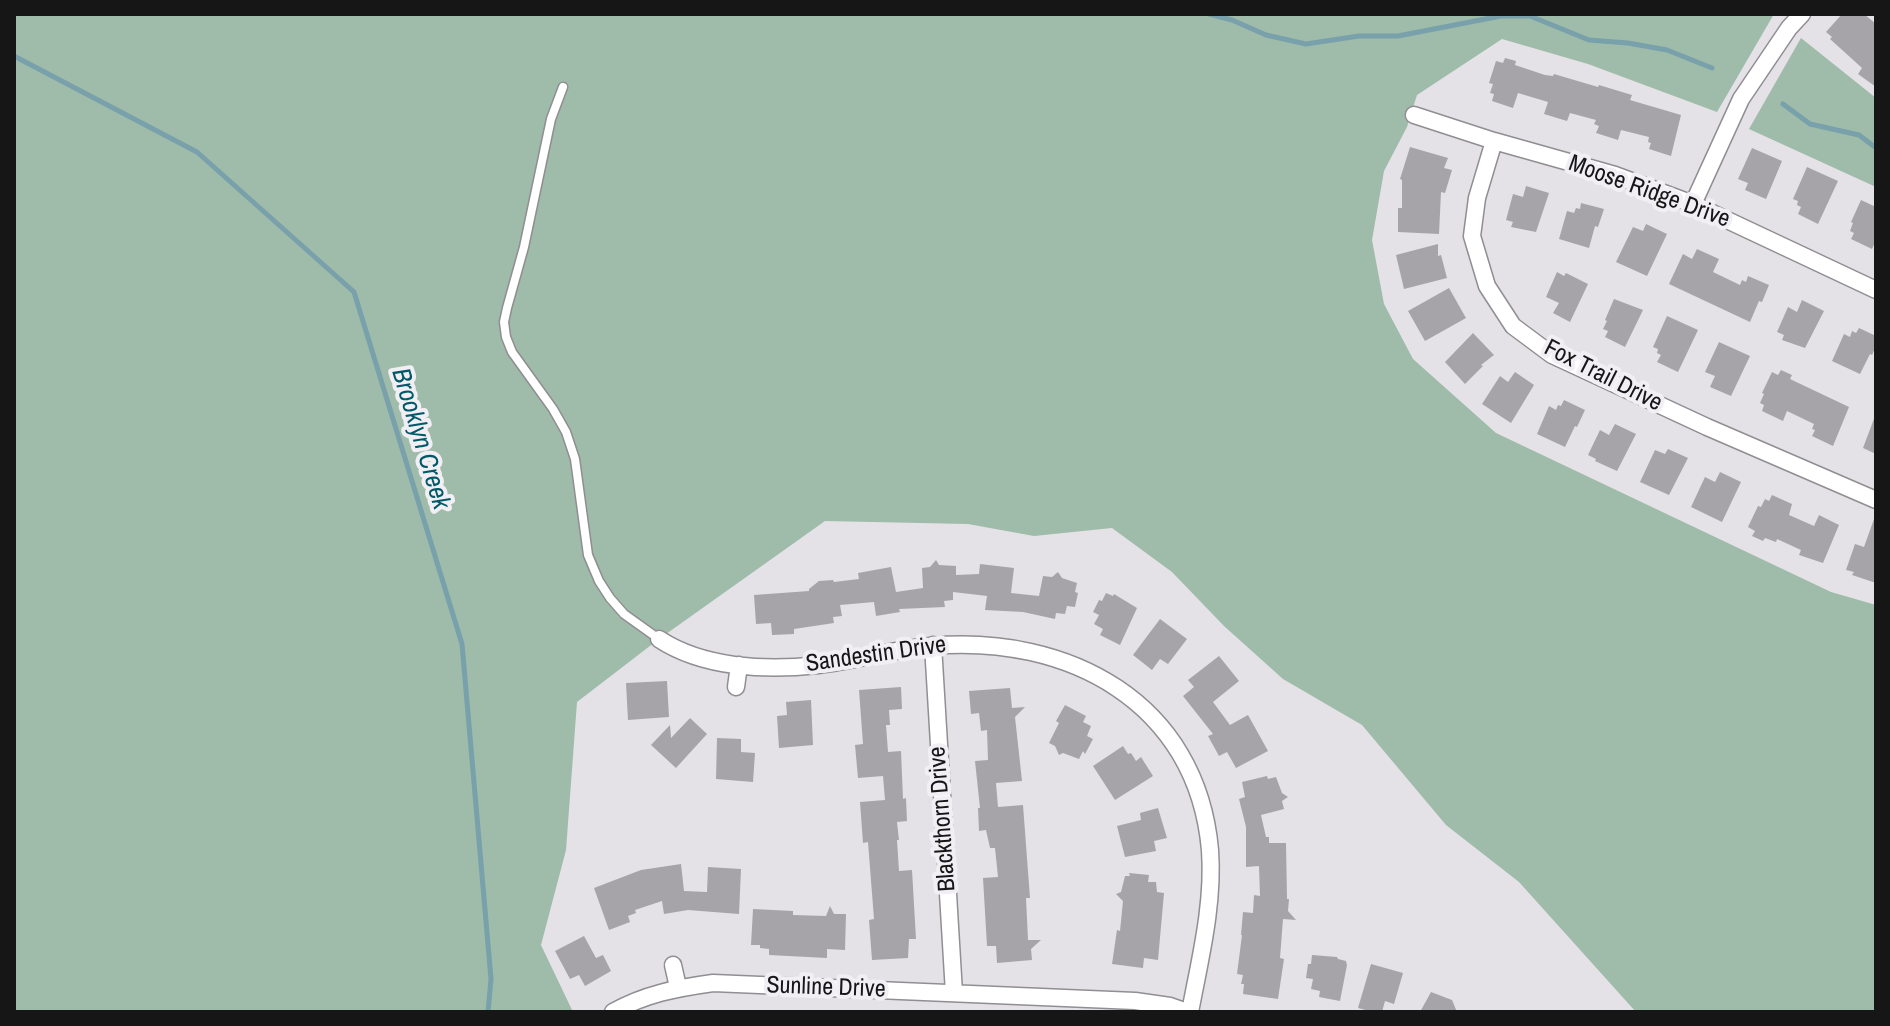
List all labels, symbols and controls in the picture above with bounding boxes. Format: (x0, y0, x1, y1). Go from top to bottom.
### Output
street label: Moose Ridge Drive (1564, 149, 1734, 235)
street label: Fox Trail Drive (1539, 334, 1667, 418)
water label: Brooklyn Creek (384, 365, 456, 513)
street label: Sandestin Drive (804, 631, 948, 679)
street label: Blackthorn Drive (924, 745, 962, 893)
street label: Sunline Drive (766, 972, 886, 1004)

